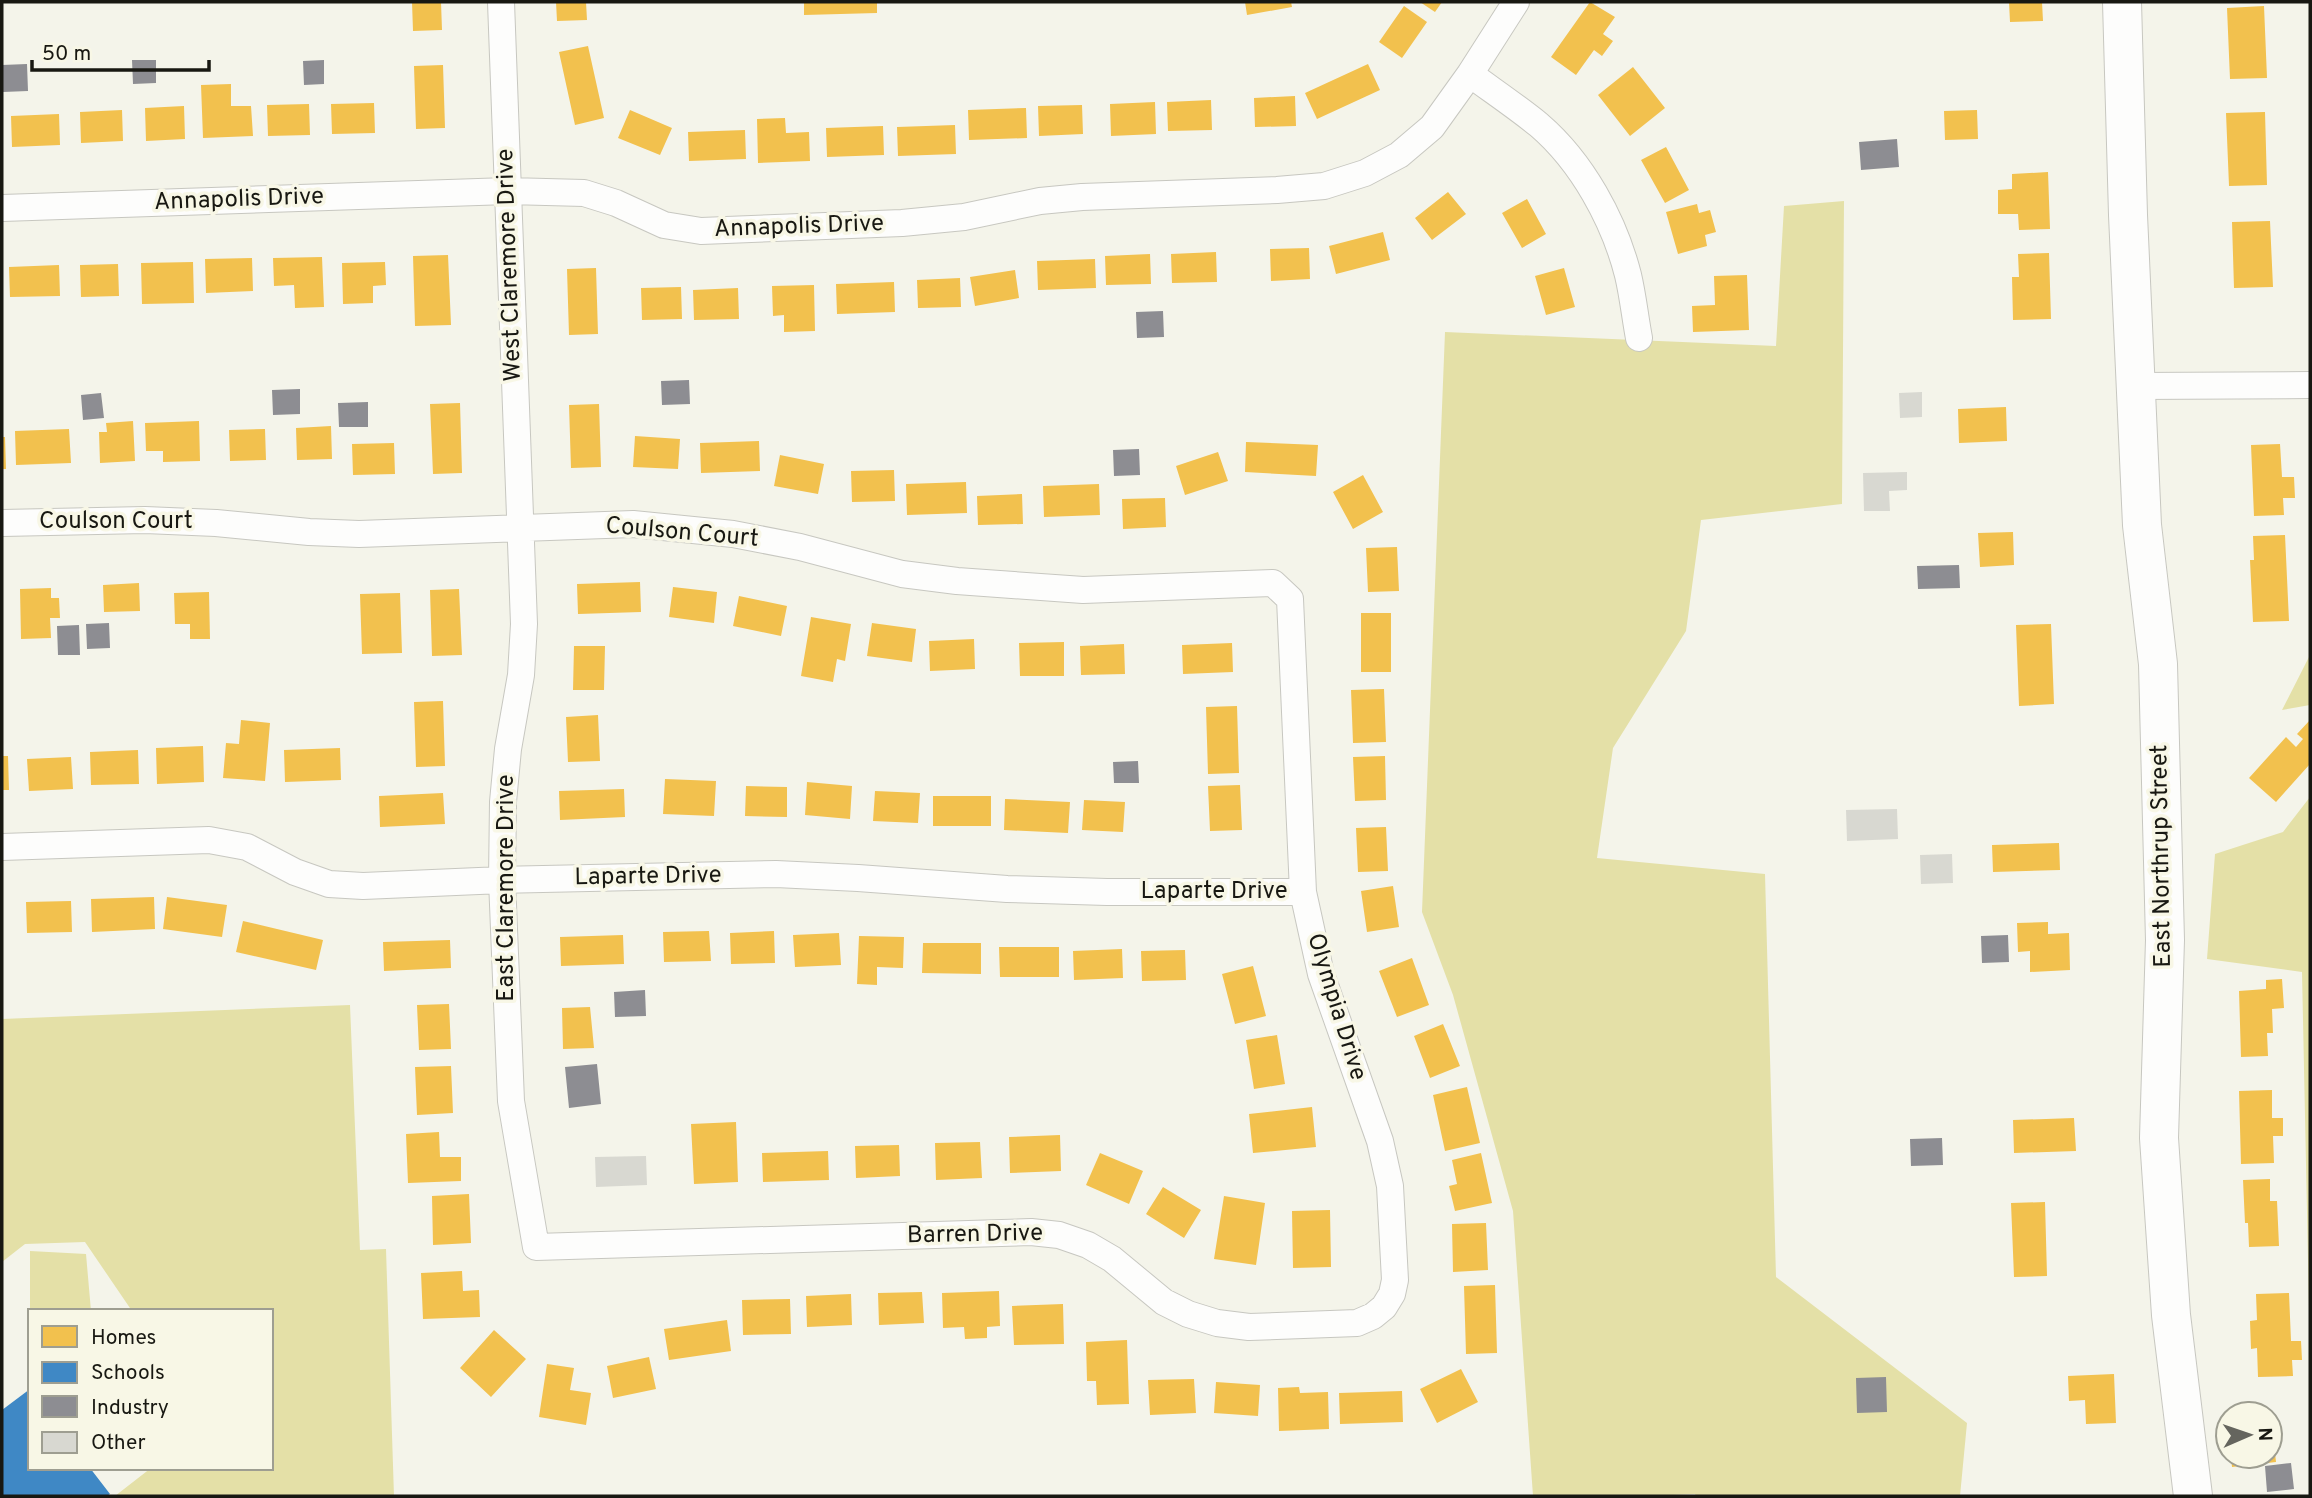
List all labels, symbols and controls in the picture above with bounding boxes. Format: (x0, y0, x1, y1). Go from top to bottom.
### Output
scale bar (32, 28, 208, 72)
text: 50 m (42, 41, 91, 68)
street label: West Claremore Drive (491, 148, 529, 382)
street label: Annapolis Drive (153, 182, 325, 218)
street label: Annapolis Drive (713, 209, 885, 245)
street label: Coulson Court (39, 507, 193, 537)
street label: Coulson Court (604, 511, 760, 555)
street label: East Northrup Street (2145, 744, 2179, 968)
street label: East Claremore Drive (492, 774, 522, 1002)
street label: Laparte Drive (574, 861, 722, 893)
street label: Laparte Drive (1140, 877, 1288, 907)
street label: Olympia Drive (1299, 930, 1373, 1084)
street label: Barren Drive (907, 1219, 1043, 1251)
legend (28, 1309, 273, 1470)
text: Homes (91, 1325, 156, 1352)
text: Schools (91, 1360, 165, 1387)
text: Industry (91, 1395, 169, 1422)
north arrow (2214, 1400, 2284, 1470)
text: N (2252, 1427, 2276, 1442)
text: Other (91, 1430, 146, 1457)

